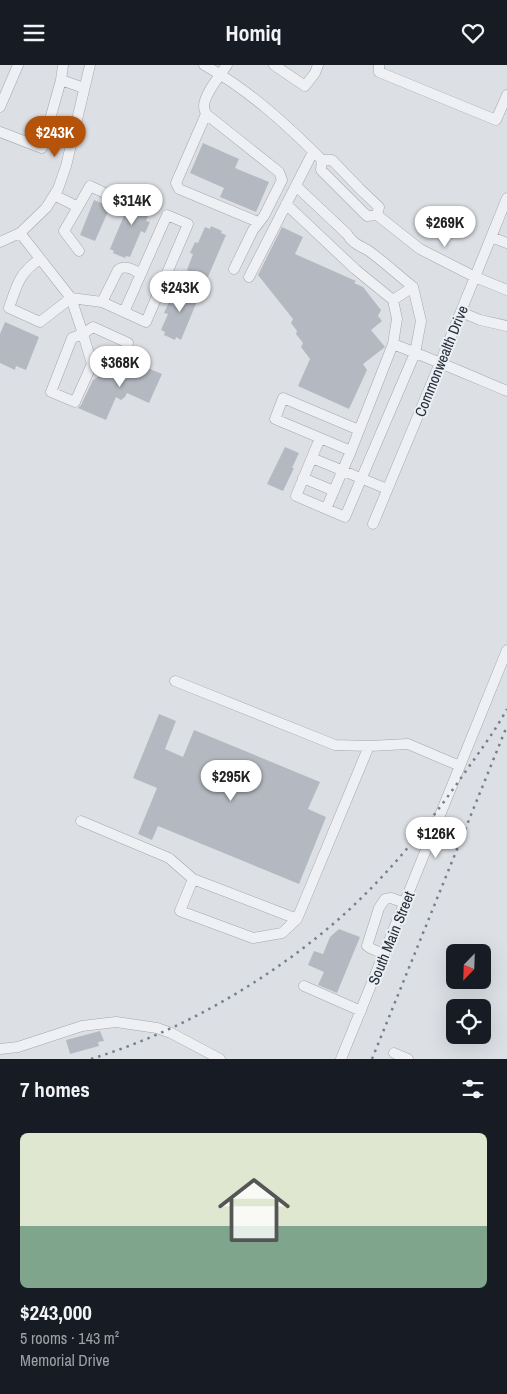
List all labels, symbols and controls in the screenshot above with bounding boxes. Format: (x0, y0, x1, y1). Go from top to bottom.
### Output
text: Homiq (225, 18, 282, 48)
icon: menu (20, 19, 48, 47)
icon: heart (459, 19, 487, 47)
pin: $243K (20, 116, 90, 158)
text: $243K (36, 121, 74, 143)
pin: $314K (97, 184, 167, 226)
text: $314K (113, 189, 151, 211)
pin: $269K (410, 205, 480, 248)
text: $269K (426, 211, 464, 233)
pin: $243K (145, 271, 215, 313)
text: $243K (161, 276, 199, 298)
street label: Commonwealth Drive (409, 302, 473, 420)
pin: $368K (85, 345, 155, 388)
text: $368K (101, 351, 139, 373)
pin: $295K (196, 759, 266, 802)
text: $295K (212, 765, 250, 787)
pin: $126K (401, 817, 471, 859)
text: $126K (417, 822, 455, 844)
street label: South Main Street (363, 888, 420, 988)
north arrow (446, 944, 491, 989)
map controls (446, 944, 491, 1044)
button: locate (446, 999, 491, 1044)
text: 7 homes (20, 1075, 90, 1104)
icon: filters (459, 1075, 487, 1103)
icon: home (209, 1165, 299, 1255)
text: $243,000 (20, 1298, 92, 1327)
text: 5 rooms · 143 m² (20, 1327, 119, 1349)
text: Memorial Drive (20, 1349, 110, 1371)

